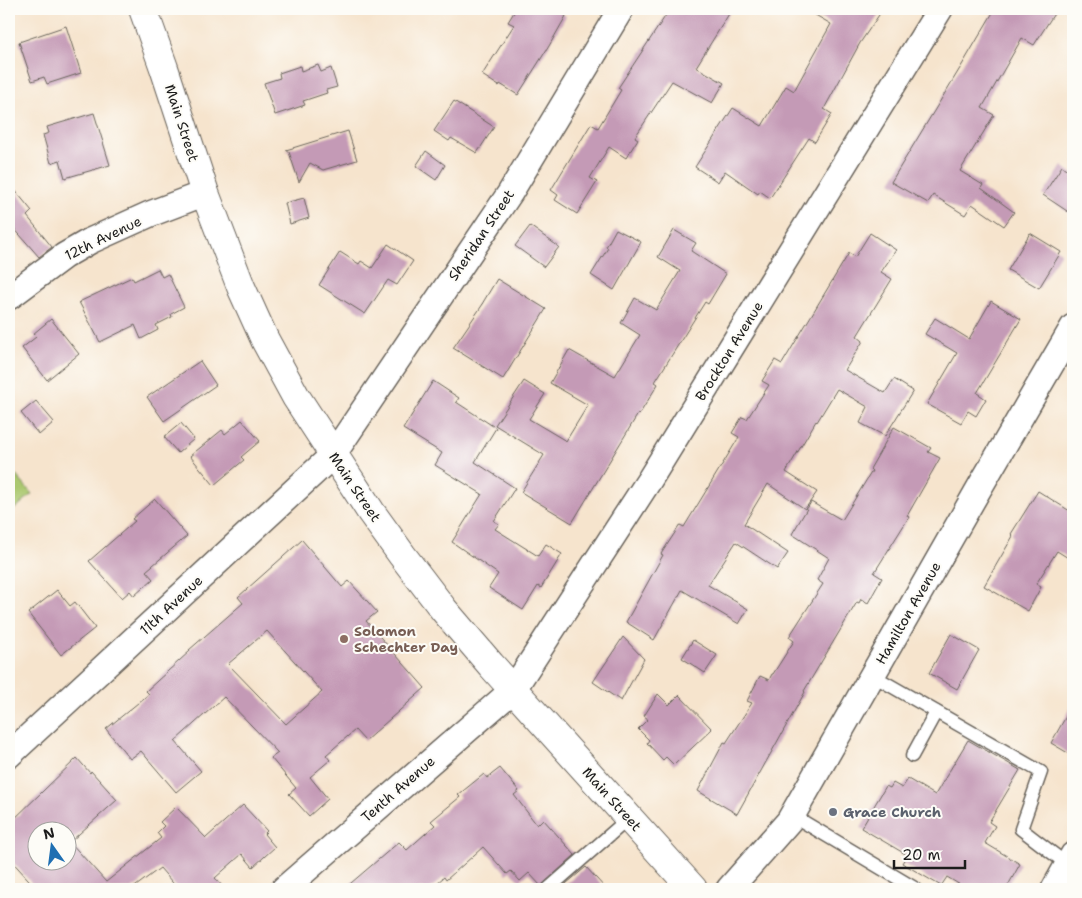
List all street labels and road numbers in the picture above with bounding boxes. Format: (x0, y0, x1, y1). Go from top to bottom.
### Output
street label: Main Street (161, 82, 203, 164)
street label: Sheridan Street (444, 186, 518, 284)
street label: 12th Avenue (62, 212, 144, 264)
street label: Brockton Avenue (691, 298, 767, 404)
street label: Main Street (325, 449, 385, 525)
street label: Hamilton Avenue (871, 558, 945, 668)
street label: 11th Avenue (136, 571, 206, 639)
street label: Tenth Avenue (357, 752, 439, 826)
street label: Main Street (578, 763, 646, 835)

